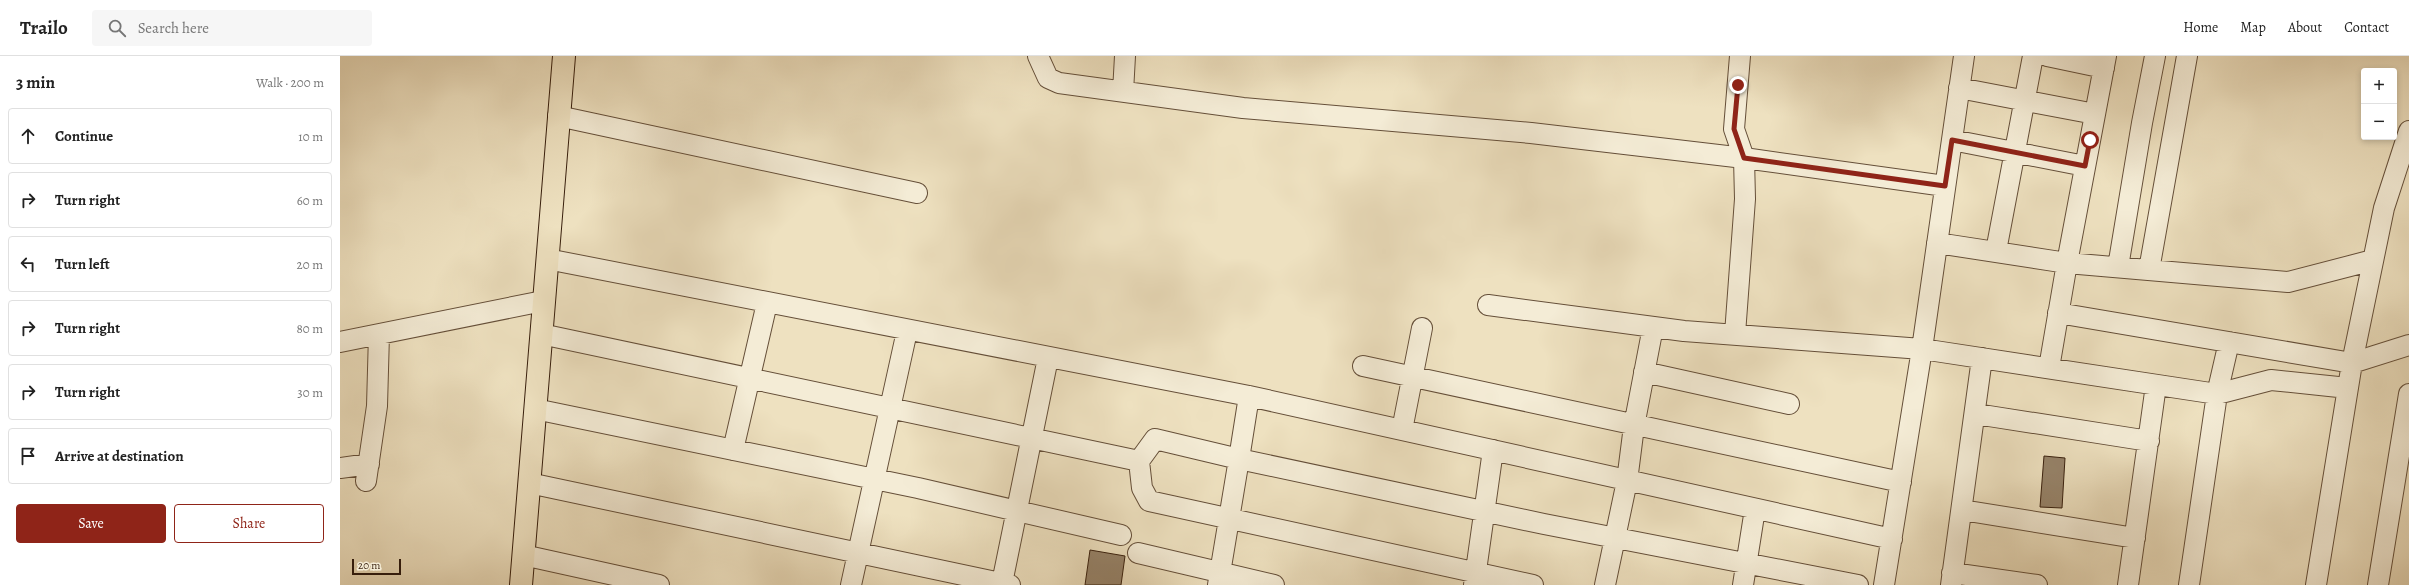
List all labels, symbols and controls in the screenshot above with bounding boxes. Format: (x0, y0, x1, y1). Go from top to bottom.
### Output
search box (92, 10, 372, 46)
text: Trailo (20, 15, 68, 41)
icon: search (106, 17, 128, 39)
text: Search here (138, 18, 209, 38)
text: Home (2183, 18, 2218, 37)
text: Map (2240, 18, 2266, 37)
text: About (2288, 18, 2322, 37)
text: Contact (2344, 18, 2389, 37)
map controls (2361, 68, 2397, 140)
button: + (2361, 68, 2397, 104)
text: 3 min (16, 71, 55, 94)
text: Walk · 200 m (256, 74, 324, 91)
route end (1729, 76, 1747, 94)
button: − (2361, 104, 2397, 140)
icon: ahead (17, 125, 39, 147)
text: Continue (55, 126, 113, 146)
text: 10 m (298, 128, 323, 145)
route start (2081, 131, 2099, 149)
icon: right (17, 189, 39, 211)
text: Turn right (55, 190, 120, 210)
text: 60 m (297, 192, 323, 209)
icon: left (17, 253, 39, 275)
text: Turn left (55, 254, 110, 274)
text: 20 m (297, 256, 323, 273)
icon: right (17, 317, 39, 339)
text: Turn right (55, 318, 120, 338)
text: 80 m (296, 320, 323, 337)
icon: right (17, 381, 39, 403)
text: Turn right (55, 382, 120, 402)
text: 30 m (297, 384, 323, 401)
icon: arrive (17, 445, 39, 467)
text: Arrive at destination (55, 446, 184, 466)
button: Save (16, 504, 166, 543)
button: Share (174, 504, 324, 543)
scale bar (352, 557, 401, 576)
text: 20 m (358, 558, 380, 573)

